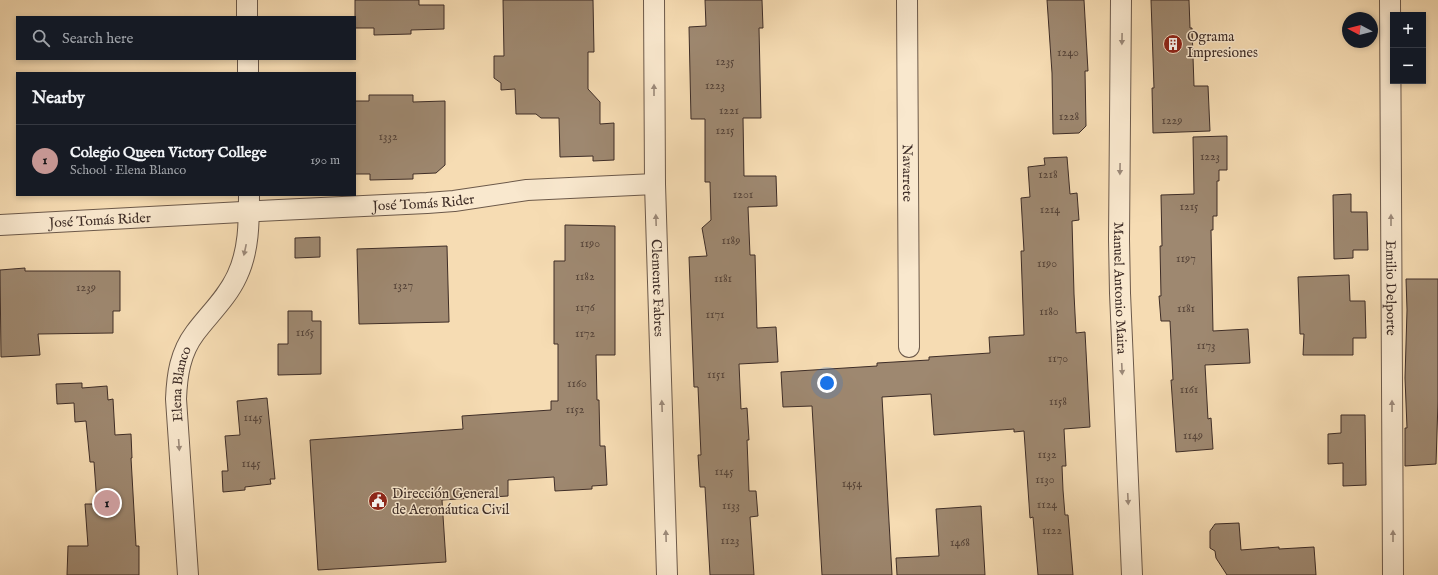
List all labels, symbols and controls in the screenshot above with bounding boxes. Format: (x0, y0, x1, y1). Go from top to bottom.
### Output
north arrow (1342, 12, 1378, 48)
map controls (1390, 12, 1426, 84)
button: + (1390, 12, 1426, 48)
search box (16, 16, 356, 60)
icon: search (30, 27, 52, 49)
place label: Ograma Impresiones (1187, 28, 1258, 62)
text: Search here (62, 29, 133, 48)
one-way arrow (1118, 33, 1125, 45)
building icon: Ograma Impresiones (1162, 33, 1184, 55)
house number: 1240 (1057, 45, 1079, 60)
button: − (1390, 48, 1426, 84)
house number: 1235 (716, 54, 735, 69)
house number: 1223 (705, 78, 725, 93)
one-way arrow (651, 83, 657, 96)
text: Nearby (32, 88, 85, 109)
house number: 1221 (719, 103, 739, 118)
house number: 1228 (1059, 109, 1080, 124)
house number: 1229 (1162, 113, 1182, 128)
house number: 1215 (716, 123, 735, 138)
house number: 1332 (378, 129, 398, 144)
text: Colegio Queen Victory College (70, 143, 267, 162)
street label: Navarrete (898, 144, 916, 203)
house number: 1223 (1200, 149, 1220, 164)
text: 1 (43, 152, 47, 169)
text: 190 m (310, 152, 340, 169)
text: School · Elena Blanco (70, 162, 186, 179)
one-way arrow (1117, 163, 1123, 176)
house number: 1218 (1038, 167, 1058, 182)
house number: 1201 (733, 187, 753, 202)
street label: José Tomás Rider (370, 190, 476, 216)
house number: 1215 (1180, 199, 1199, 214)
house number: 1214 (1040, 202, 1060, 217)
street label: José Tomás Rider (46, 209, 151, 232)
one-way arrow (653, 213, 659, 226)
one-way arrow (1388, 213, 1394, 226)
street label: Manuel Antonio Maira (1109, 222, 1131, 355)
house number: 1189 (722, 233, 740, 248)
house number: 1190 (580, 236, 600, 251)
street label: Clemente Fabres (647, 239, 668, 337)
street label: Emilio Delporte (1381, 240, 1400, 336)
one-way arrow (242, 244, 248, 256)
house number: 1197 (1176, 251, 1196, 266)
house number: 1190 (1037, 256, 1057, 271)
house number: 1182 (575, 269, 595, 284)
house number: 1181 (714, 271, 732, 286)
house number: 1327 (393, 278, 413, 293)
house number: 1239 (76, 280, 96, 295)
house number: 1176 (575, 300, 596, 315)
house number: 1181 (1177, 301, 1195, 316)
house number: 1180 (1039, 304, 1059, 319)
house number: 1171 (705, 307, 725, 322)
house number: 1165 (296, 325, 315, 340)
house number: 1172 (575, 326, 595, 341)
house number: 1173 (1196, 338, 1216, 353)
street label: Elena Blanco (168, 343, 196, 422)
house number: 1170 (1048, 351, 1068, 366)
one-way arrow (1119, 363, 1126, 375)
house number: 1151 (707, 367, 725, 382)
your location (817, 373, 837, 393)
house number: 1160 (567, 376, 587, 391)
house number: 1161 (1180, 382, 1198, 397)
house number: 1158 (1049, 394, 1067, 409)
one-way arrow (659, 399, 665, 412)
one-way arrow (1389, 399, 1395, 412)
house number: 1152 (566, 402, 585, 417)
house number: 1145 (243, 410, 263, 425)
house number: 1149 (1183, 428, 1203, 443)
one-way arrow (176, 439, 183, 451)
house number: 1132 (1037, 447, 1057, 462)
house number: 1145 (241, 456, 261, 471)
house number: 1145 (714, 464, 734, 479)
house number: 1130 (1035, 472, 1055, 487)
house number: 1454 (842, 476, 862, 491)
place label: Dirección General de Aeronáutica Civil (392, 485, 509, 519)
pin: 1 (94, 488, 120, 518)
public building icon: Dirección General de Aeronáutica Civil (367, 490, 389, 512)
one-way arrow (1125, 493, 1132, 505)
house number: 1124 (1037, 497, 1057, 512)
house number: 1133 (722, 498, 740, 513)
house number: 1122 (1042, 523, 1062, 538)
one-way arrow (663, 529, 669, 542)
one-way arrow (1390, 529, 1396, 542)
house number: 1123 (720, 533, 740, 548)
house number: 1468 (950, 535, 970, 550)

